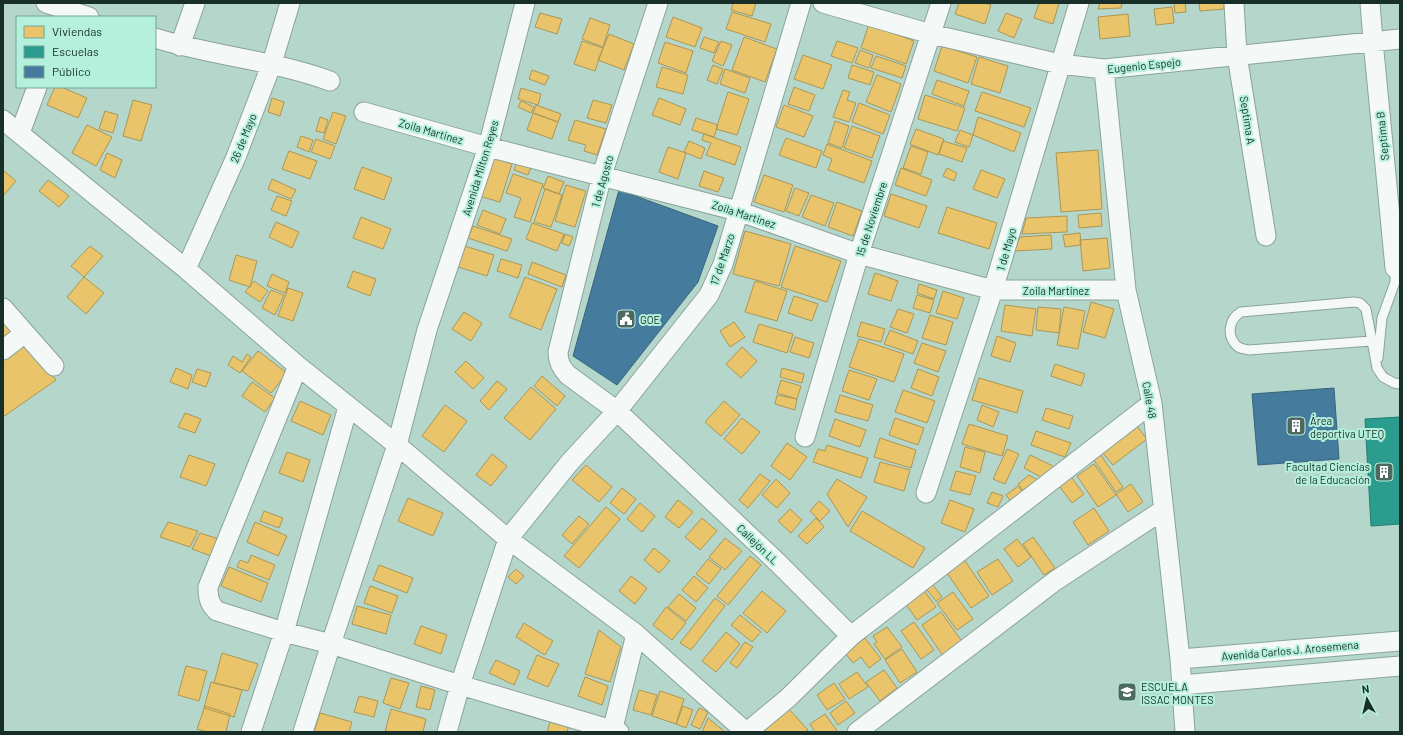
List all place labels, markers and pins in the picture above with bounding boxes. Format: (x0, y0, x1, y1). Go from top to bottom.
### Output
public building icon: GOE (615, 308, 637, 330)
place label: GOE (640, 313, 661, 326)
place label: Área deportiva UTEQ (1310, 414, 1384, 440)
building icon: Área deportiva UTEQ (1285, 415, 1307, 437)
place label: Facultad Ciencias de la Educación (1286, 460, 1370, 486)
building icon: Facultad Ciencias de la Educación (1373, 461, 1395, 483)
place label: ESCUELA ISSAC MONTES (1141, 680, 1214, 706)
school or university icon: ESCUELA ISSAC MONTES (1116, 681, 1138, 703)

